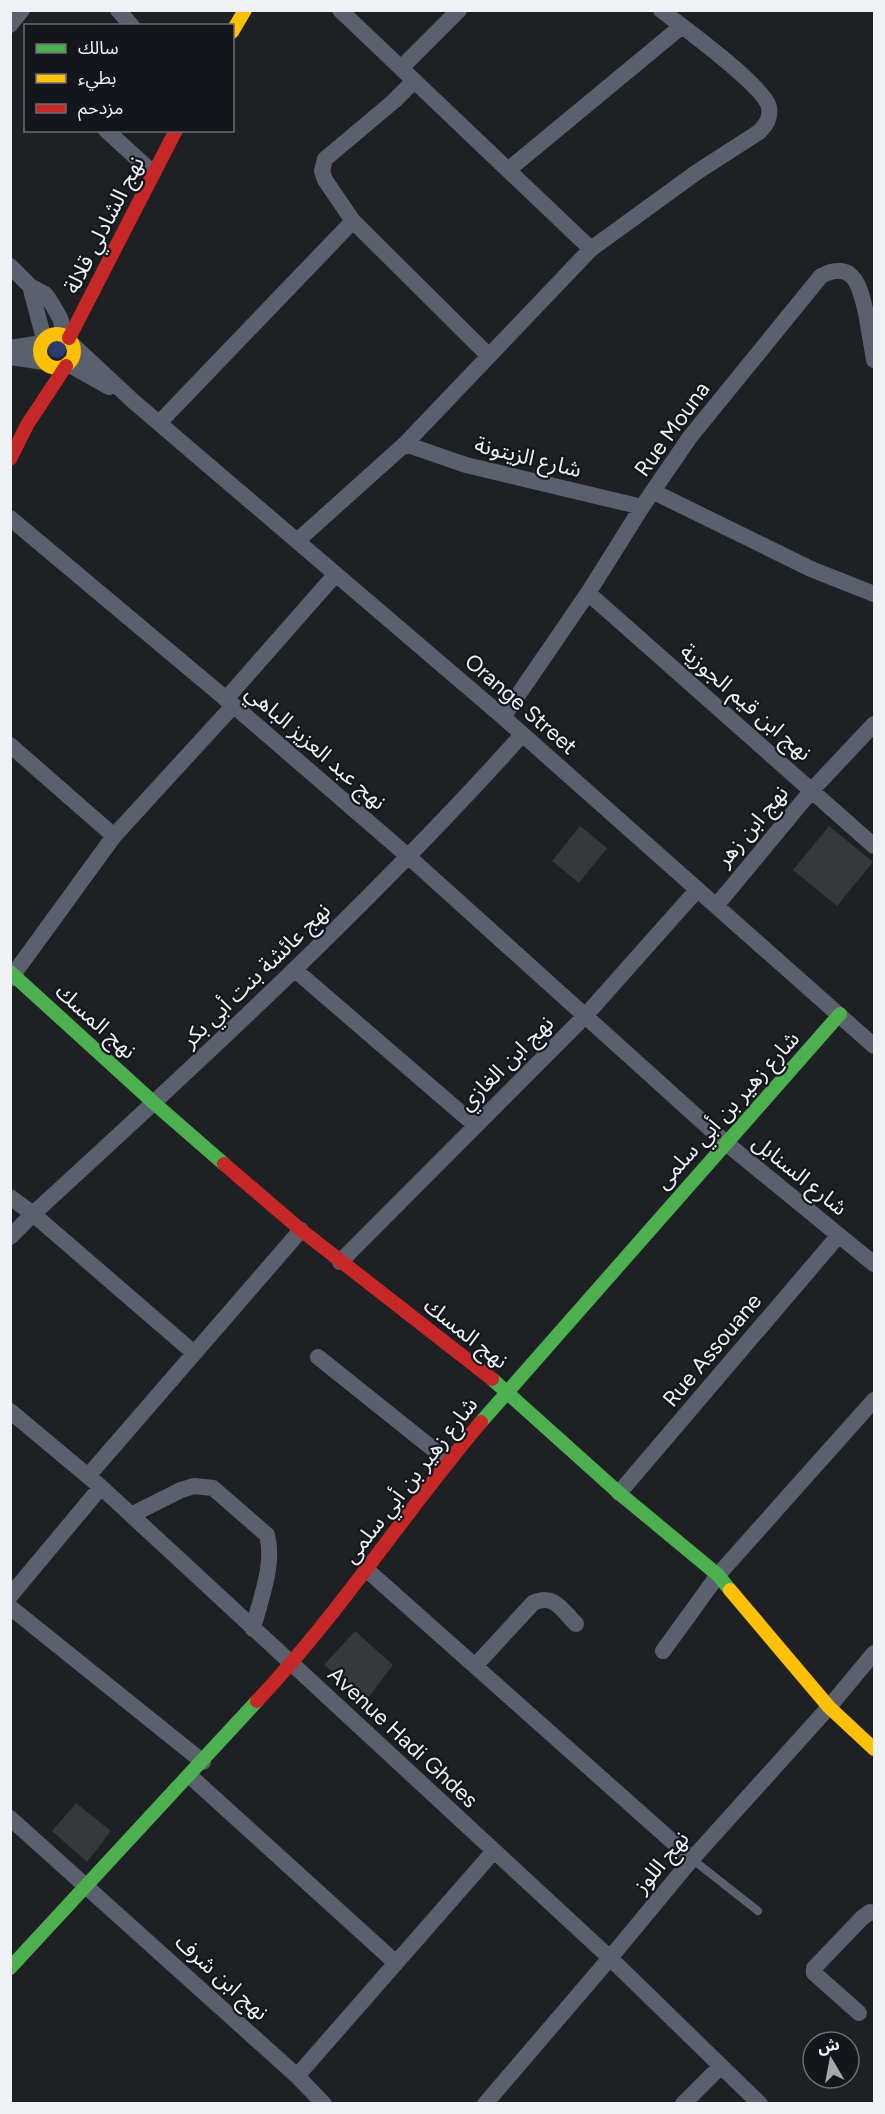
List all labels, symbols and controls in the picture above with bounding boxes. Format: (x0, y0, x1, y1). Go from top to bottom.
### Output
legend (24, 24, 234, 132)
text: سالك (78, 37, 119, 59)
text: بطيء (78, 67, 116, 91)
text: مزدحم (78, 97, 123, 121)
street label: نهج الشادلي قلالة (58, 152, 153, 299)
street label: Rue Mouna (629, 376, 715, 482)
street label: شارع الزيتونة (471, 431, 584, 486)
street label: نهج ابن قيم الجوزية (673, 638, 817, 769)
street label: Orange Street (459, 648, 583, 760)
street label: نهج عبد العزيز الباهي (238, 679, 392, 818)
street label: نهج ابن زهر (710, 780, 796, 875)
street label: نهج عائشة بنت أبي بكر (175, 897, 338, 1056)
street label: نهج المسك (48, 978, 142, 1067)
street label: نهج ابن الغازي (453, 1010, 561, 1118)
street label: شارع زهير بن أبي سلمى (649, 1025, 807, 1197)
street label: شارع السنابل (745, 1129, 853, 1224)
street label: Rue Assouane (657, 1288, 767, 1412)
street label: نهج المسك (417, 1292, 513, 1377)
street label: شارع زهير بن أبي سلمى (337, 1392, 486, 1570)
street label: Avenue Hadi Ghdes (322, 1661, 484, 1813)
street label: نهج اللوز (627, 1825, 697, 1901)
street label: نهج ابن شرف (168, 1928, 274, 2028)
north arrow (801, 2030, 861, 2090)
text: ش (816, 2034, 841, 2057)

